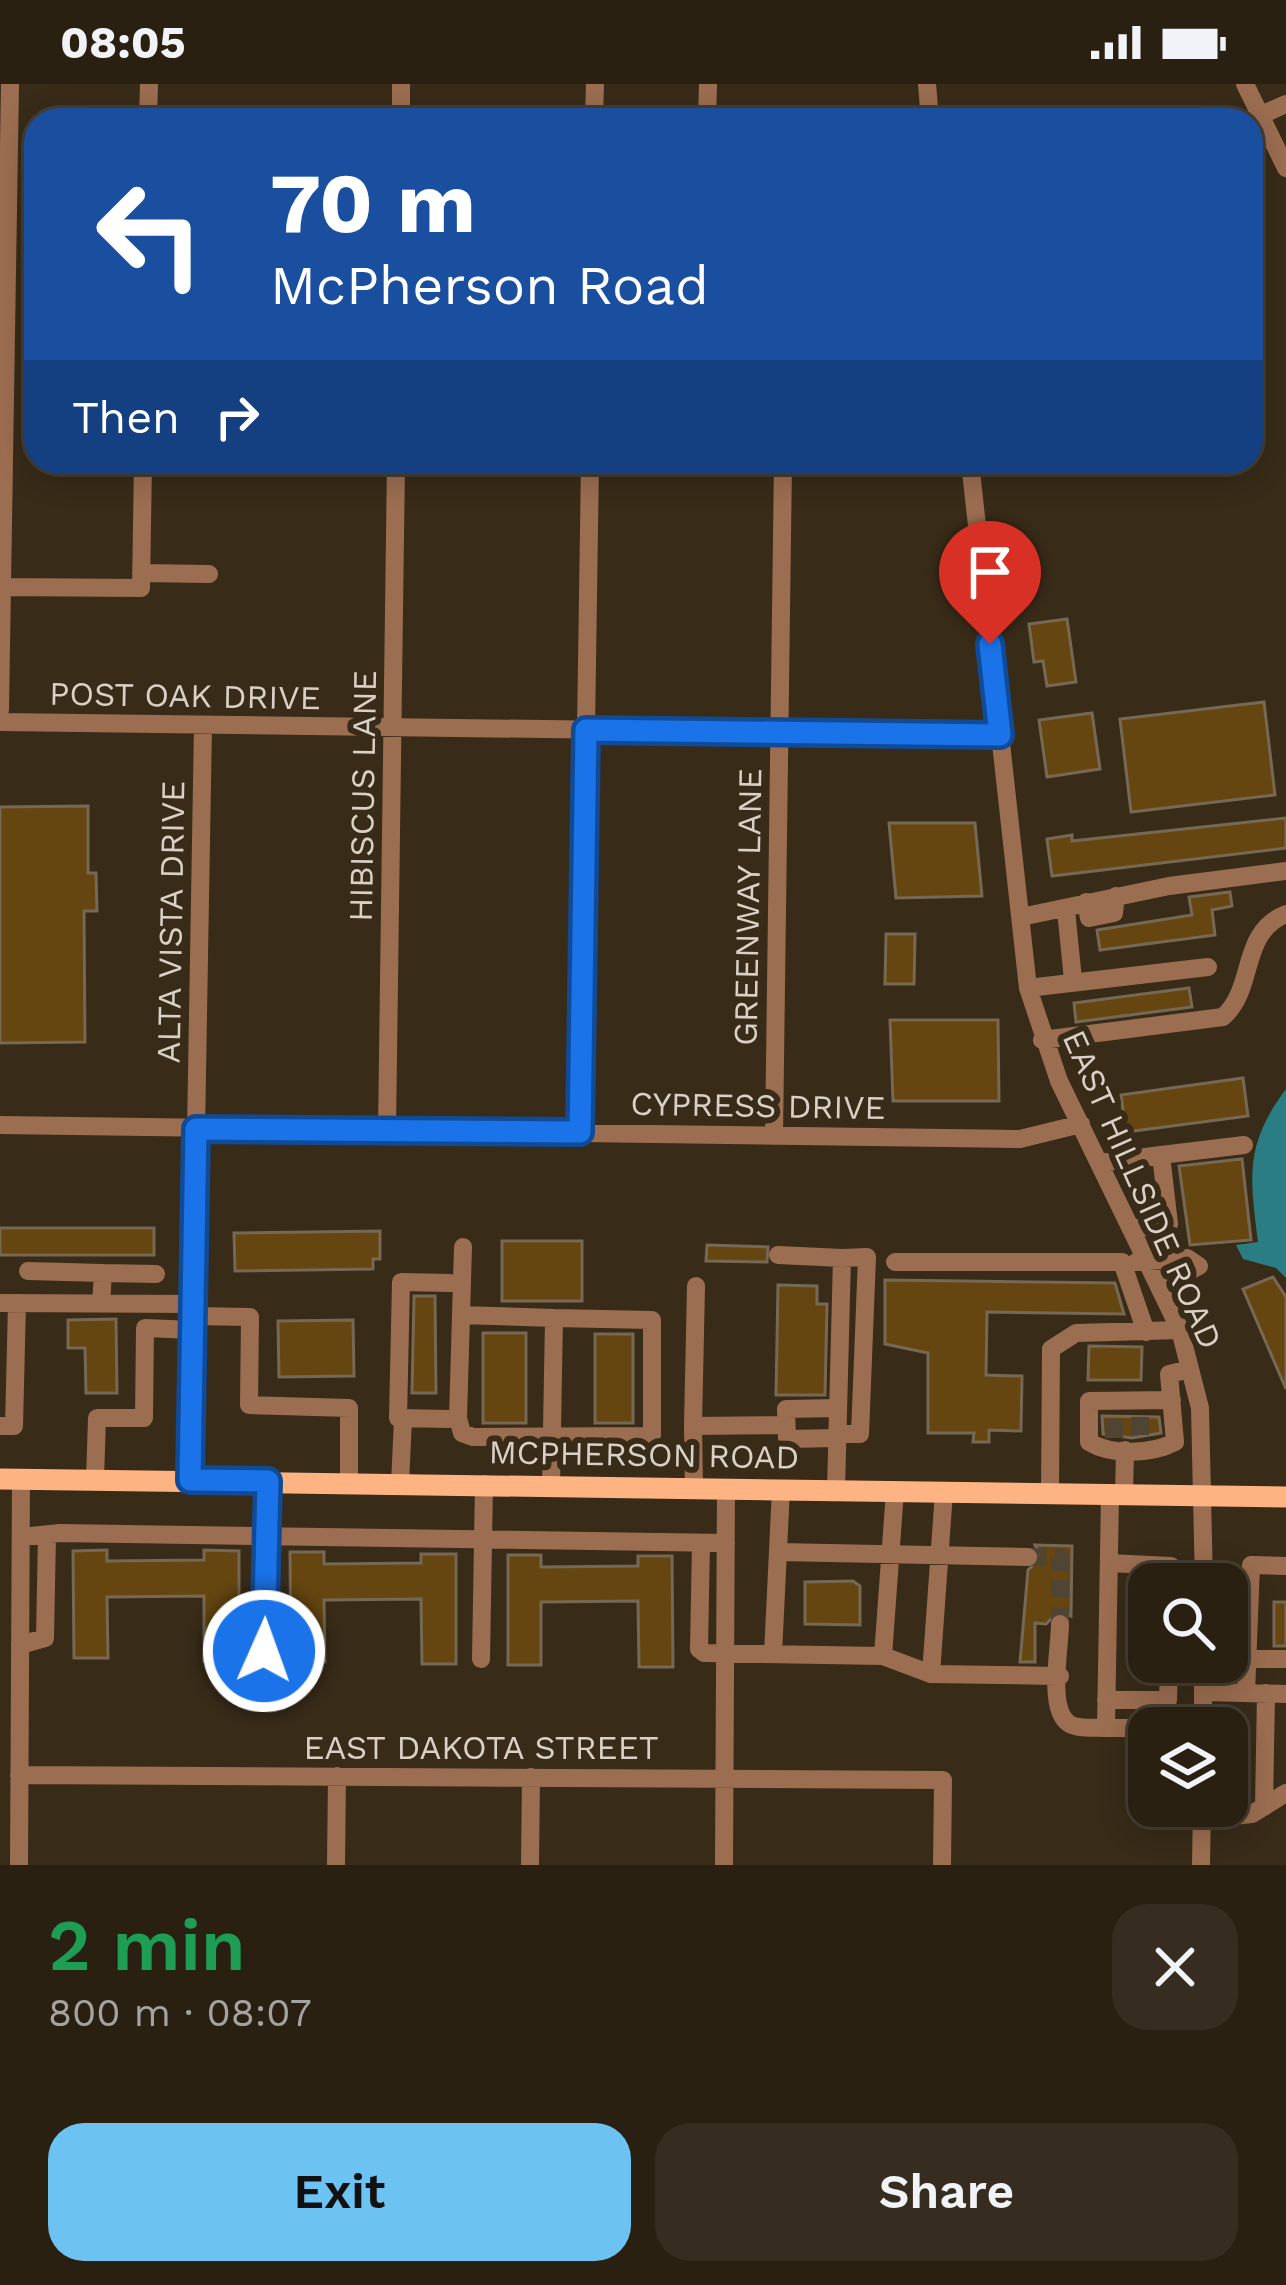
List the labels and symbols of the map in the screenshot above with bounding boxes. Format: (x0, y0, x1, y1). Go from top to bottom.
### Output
pin (939, 521, 1041, 644)
street label: HIBISCUS LANE (341, 670, 384, 922)
street label: POST OAK DRIVE (49, 674, 321, 717)
street label: GREENWAY LANE (726, 768, 769, 1046)
street label: ALTA VISTA DRIVE (149, 780, 192, 1064)
street label: EAST HILLSIDE ROAD (1055, 1024, 1230, 1355)
street label: CYPRESS DRIVE (630, 1084, 886, 1127)
street label: MCPHERSON ROAD (488, 1432, 800, 1477)
position arrow (201, 1588, 327, 1714)
street label: EAST DAKOTA STREET (303, 1728, 659, 1767)

